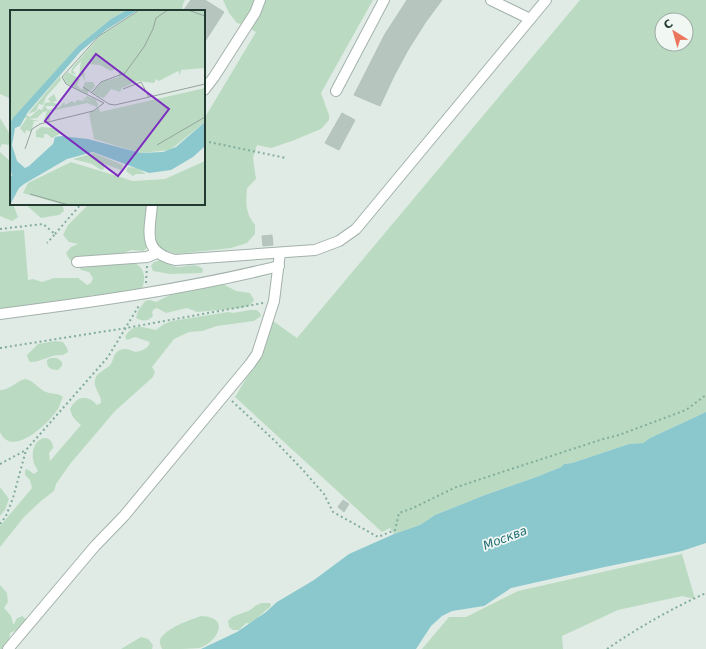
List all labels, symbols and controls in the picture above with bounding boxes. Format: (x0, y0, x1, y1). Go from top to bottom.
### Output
inset map (10, 10, 205, 205)
north arrow (654, 12, 694, 52)
text: С (661, 17, 675, 32)
water label: Москва (481, 523, 529, 553)

